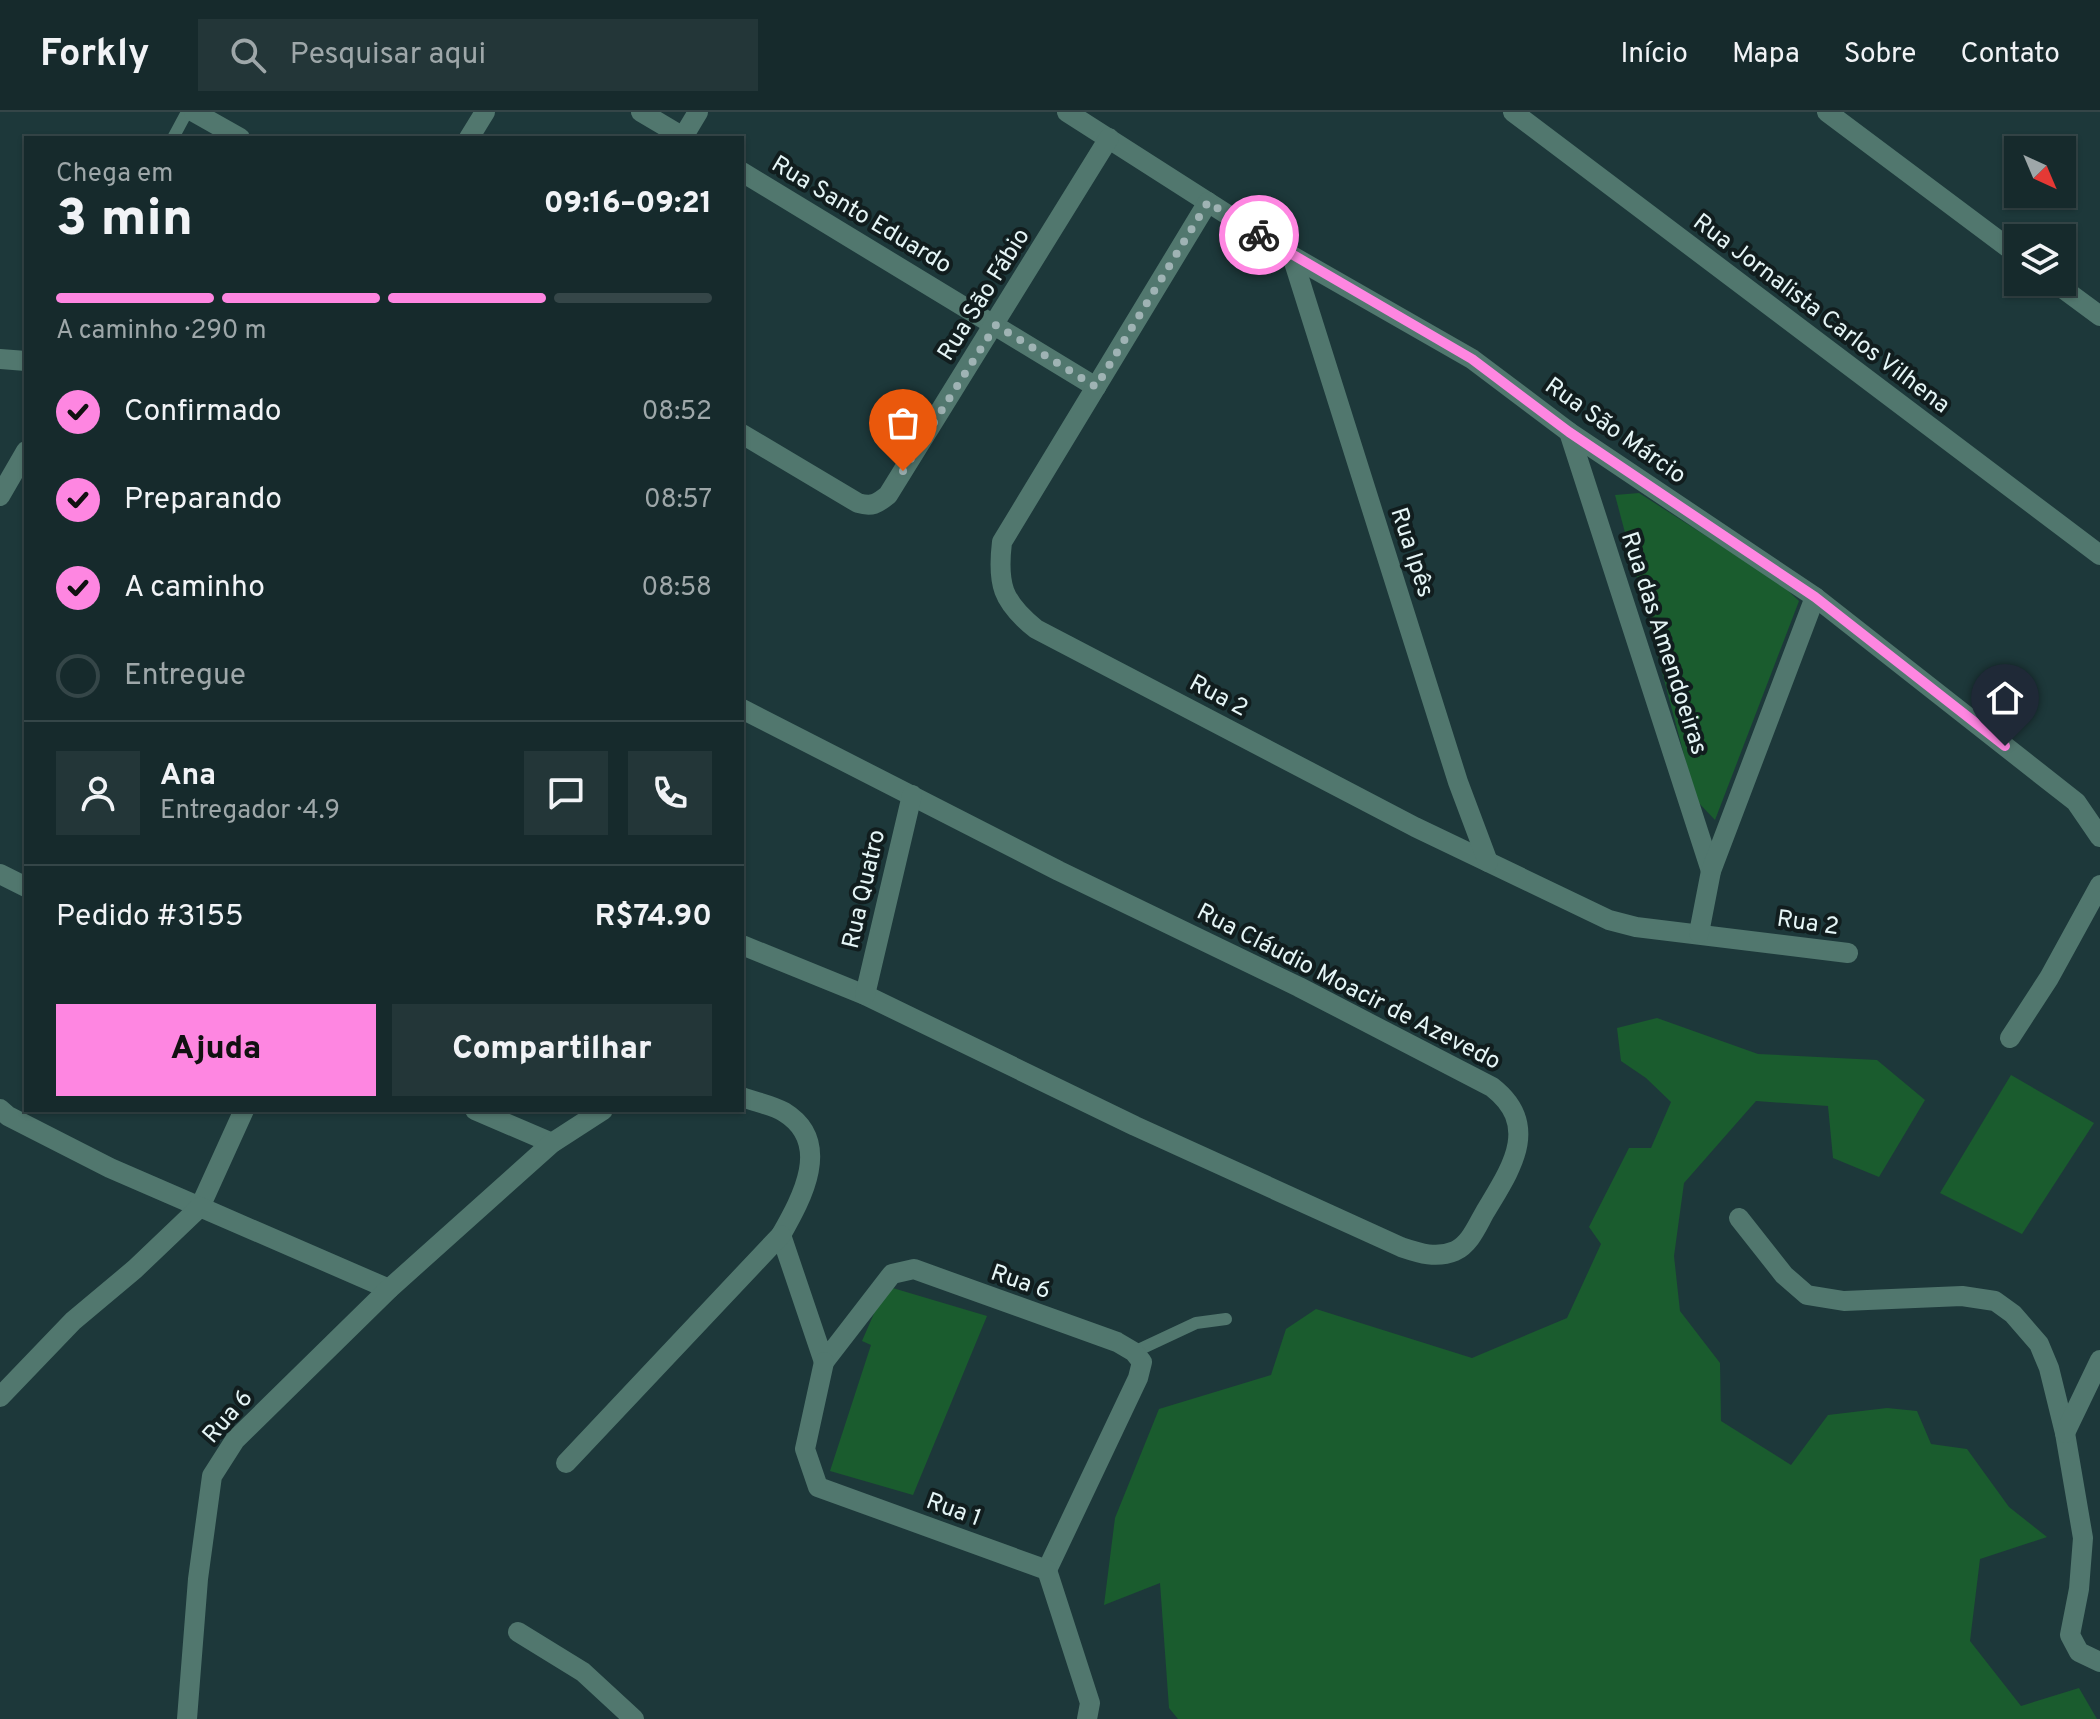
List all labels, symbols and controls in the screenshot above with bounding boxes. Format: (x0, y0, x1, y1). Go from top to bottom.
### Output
search box (198, 19, 758, 91)
text: Forkly (40, 31, 150, 80)
icon: search (226, 33, 270, 77)
text: Pesquisar aqui (290, 37, 486, 74)
text: Início (1620, 37, 1688, 73)
text: Mapa (1732, 37, 1800, 73)
text: Sobre (1844, 37, 1916, 73)
text: Contato (1960, 37, 2060, 73)
north arrow (2004, 136, 2076, 208)
map controls (2004, 136, 2076, 296)
street label: Rua Santo Eduardo (765, 150, 957, 281)
text: Chega em (56, 158, 173, 191)
text: 09:16–09:21 (544, 186, 712, 223)
text: 3 min (56, 188, 193, 254)
courier (1219, 195, 1299, 275)
street label: Rua Jornalista Carlos Vilhena (1686, 208, 1955, 421)
icon: bike (1237, 213, 1281, 257)
street label: Rua São Fábio (932, 223, 1037, 367)
button: layers (2004, 224, 2076, 296)
text: A caminho · 290 m (56, 315, 267, 348)
street label: Rua São Márcio (1538, 372, 1691, 491)
pin (869, 389, 937, 471)
icon: check (56, 390, 100, 434)
text: Confirmado (124, 394, 282, 431)
text: 08:52 (642, 396, 712, 429)
icon: bag (881, 401, 925, 445)
icon: check (56, 478, 100, 522)
text: Preparando (124, 482, 282, 519)
text: 08:57 (644, 484, 712, 517)
street label: Rua Ipês (1383, 504, 1440, 601)
street label: Rua das Amendoeiras (1613, 528, 1713, 759)
icon: check (56, 566, 100, 610)
text: A caminho (124, 570, 265, 607)
text: 08:58 (642, 572, 712, 605)
text: Entregue (124, 658, 246, 695)
pin (1971, 664, 2039, 746)
street label: Rua 2 (1184, 669, 1253, 725)
icon: home (1983, 676, 2027, 720)
button: person (56, 751, 140, 835)
button: chat (524, 751, 608, 835)
button: phone (628, 751, 712, 835)
text: Ana (160, 758, 216, 795)
text: Entregador · 4.9 (160, 795, 340, 828)
street label: Rua Quatro (837, 827, 893, 952)
street label: Rua Cláudio Moacir de Azevedo (1191, 898, 1505, 1078)
text: Pedido #3155 (56, 899, 244, 936)
text: R$74.90 (595, 899, 712, 936)
street label: Rua 2 (1775, 905, 1841, 943)
button: Ajuda (56, 1004, 376, 1096)
button: Compartilhar (392, 1004, 712, 1096)
street label: Rua 6 (986, 1259, 1054, 1307)
street label: Rua 6 (197, 1384, 260, 1451)
street label: Rua 1 (922, 1487, 985, 1535)

